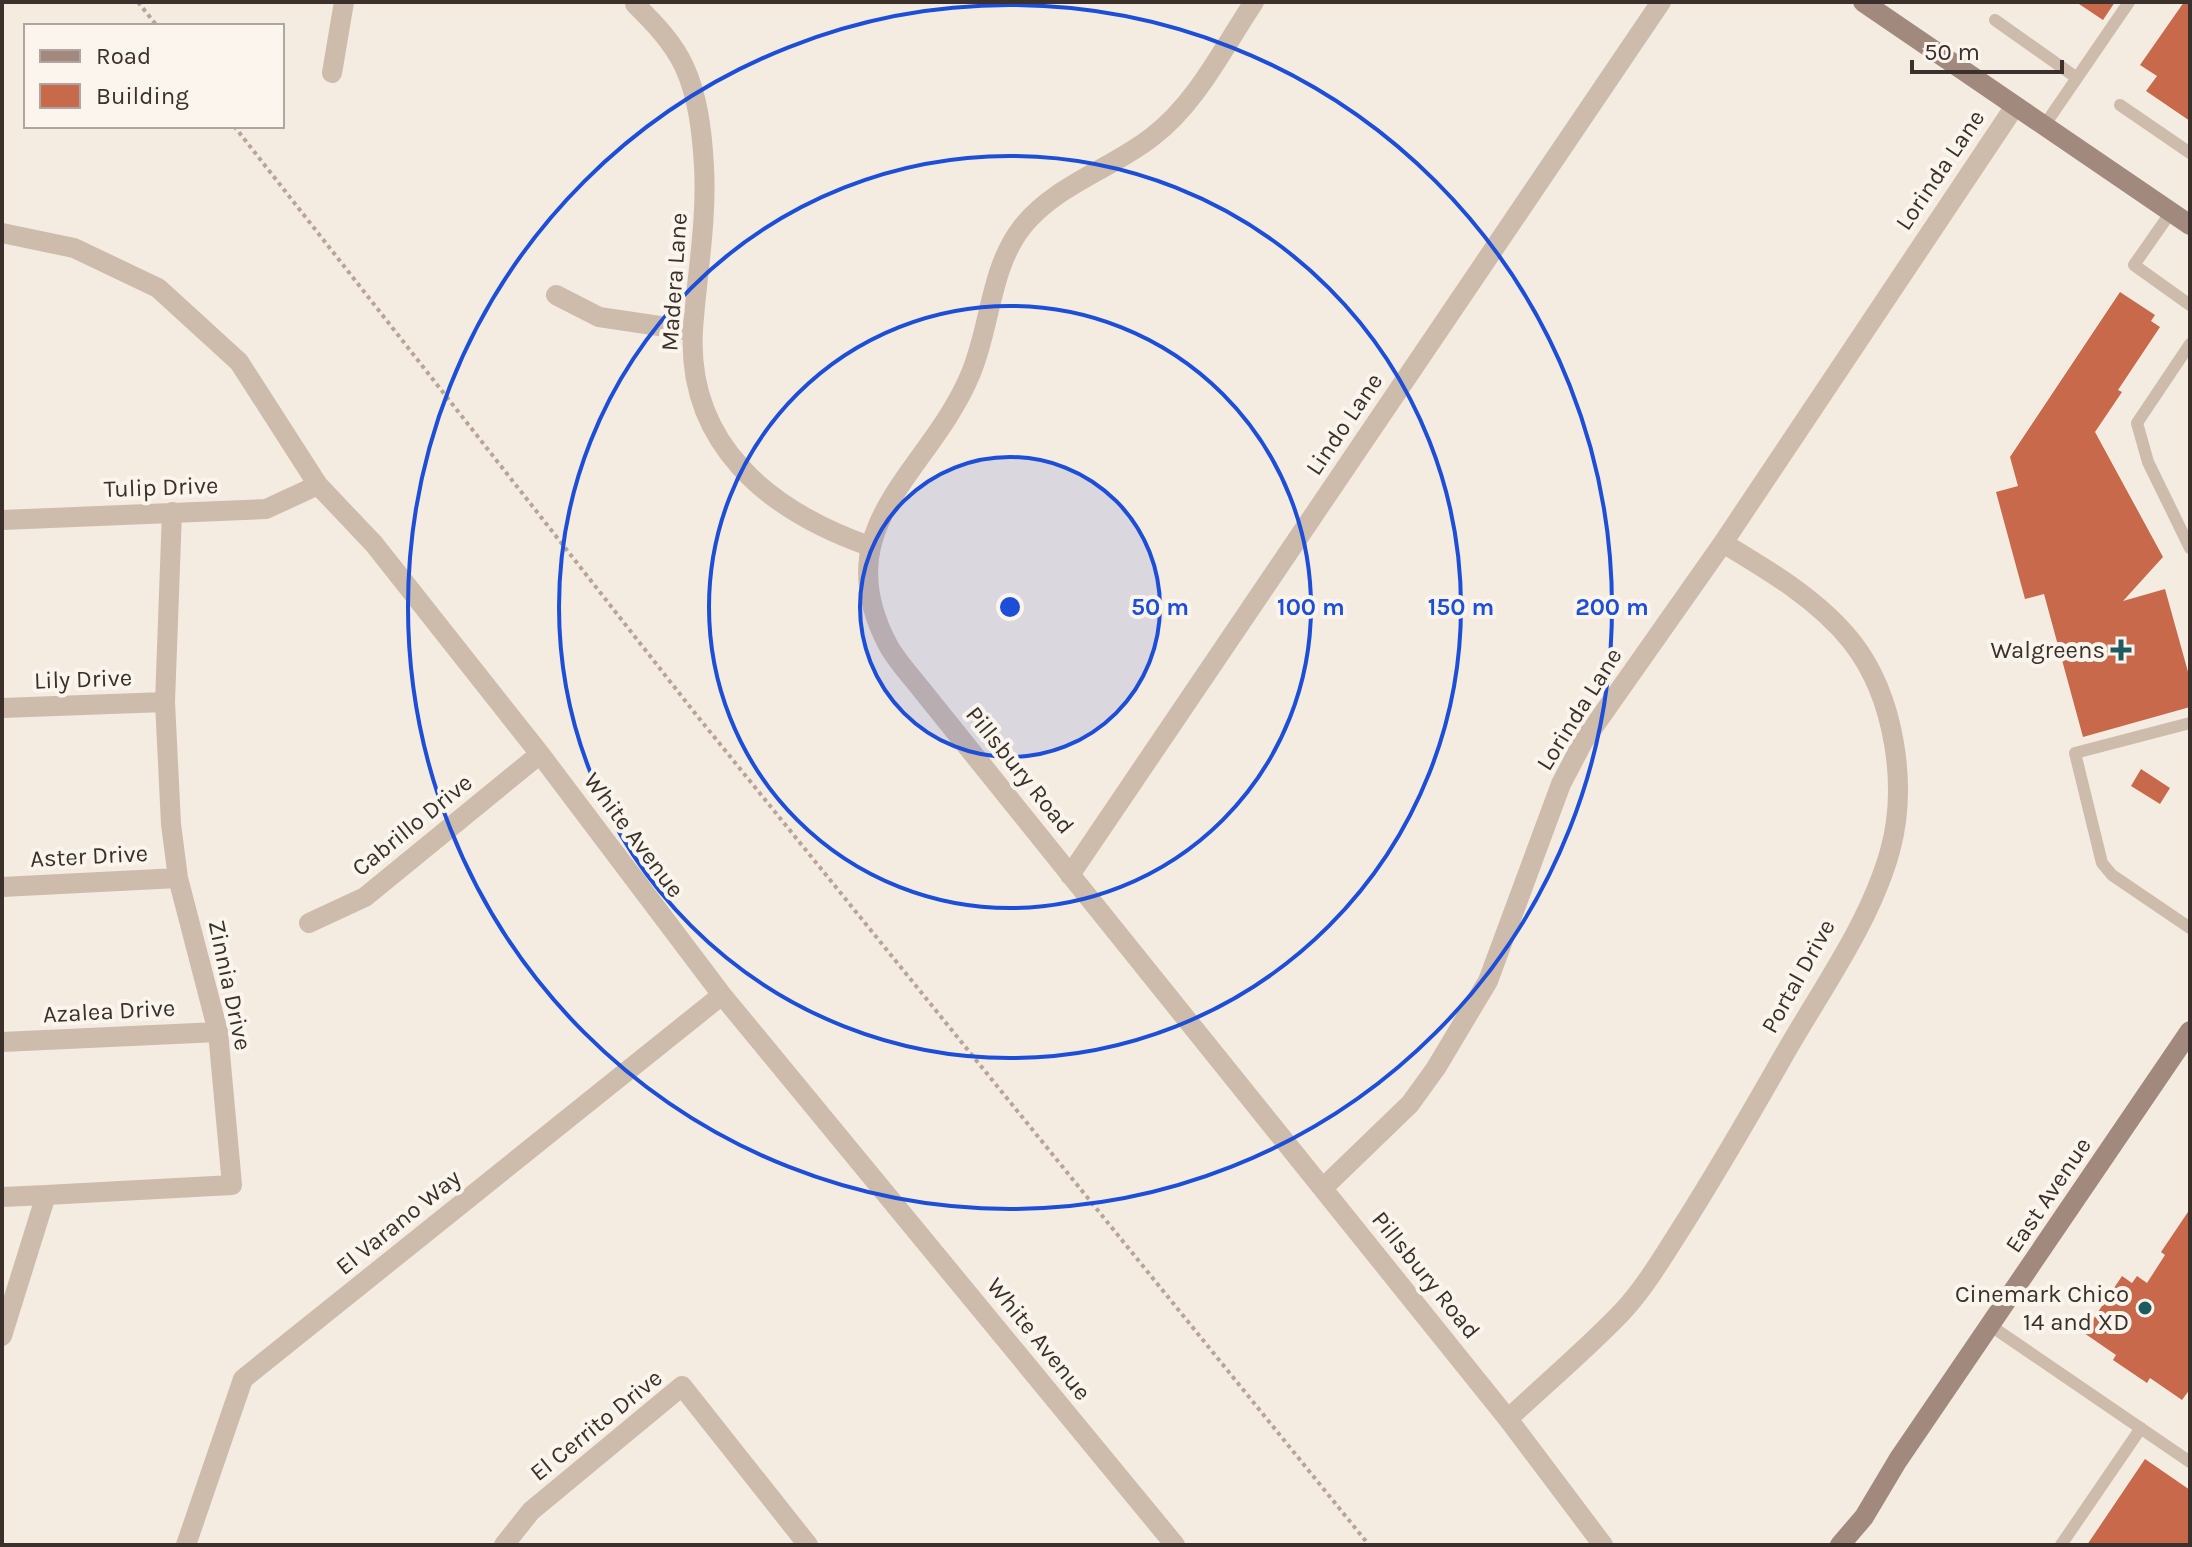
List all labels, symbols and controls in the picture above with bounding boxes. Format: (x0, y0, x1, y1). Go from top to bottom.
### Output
legend (24, 24, 284, 128)
scale bar (1912, 24, 2062, 74)
text: 50 m (1924, 38, 1980, 66)
text: Road (96, 42, 151, 70)
text: Building (96, 82, 189, 110)
street label: Lorinda Lane (1890, 105, 1990, 235)
street label: Madera Lane (655, 212, 693, 352)
street label: Lindo Lane (1300, 368, 1388, 480)
street label: Tulip Drive (103, 471, 219, 503)
centre of rings (996, 593, 1024, 621)
text: 50 m (1131, 593, 1189, 621)
text: 100 m (1277, 593, 1345, 621)
text: 150 m (1428, 593, 1494, 621)
text: 200 m (1575, 593, 1649, 621)
place label: Walgreens (1990, 636, 2105, 664)
marker: Walgreens (2112, 641, 2130, 659)
street label: Lorinda Lane (1530, 643, 1628, 775)
street label: Lily Drive (34, 663, 132, 695)
street label: Pillsbury Road (960, 701, 1080, 839)
street label: White Avenue (578, 767, 690, 903)
street label: Cabrillo Drive (346, 768, 478, 882)
street label: Aster Drive (29, 839, 149, 873)
street label: Portal Drive (1755, 914, 1841, 1038)
street label: Zinnia Drive (203, 917, 257, 1053)
street label: Azalea Drive (42, 994, 176, 1028)
street label: East Avenue (1999, 1132, 2097, 1258)
street label: El Varano Way (330, 1163, 466, 1281)
street label: Pillsbury Road (1366, 1206, 1486, 1344)
street label: White Avenue (981, 1272, 1097, 1406)
place label: Cinemark Chico 14 and XD (1955, 1280, 2129, 1336)
marker: Cinemark Chico 14 and XD (2136, 1299, 2154, 1317)
street label: El Cerrito Drive (524, 1363, 668, 1487)

